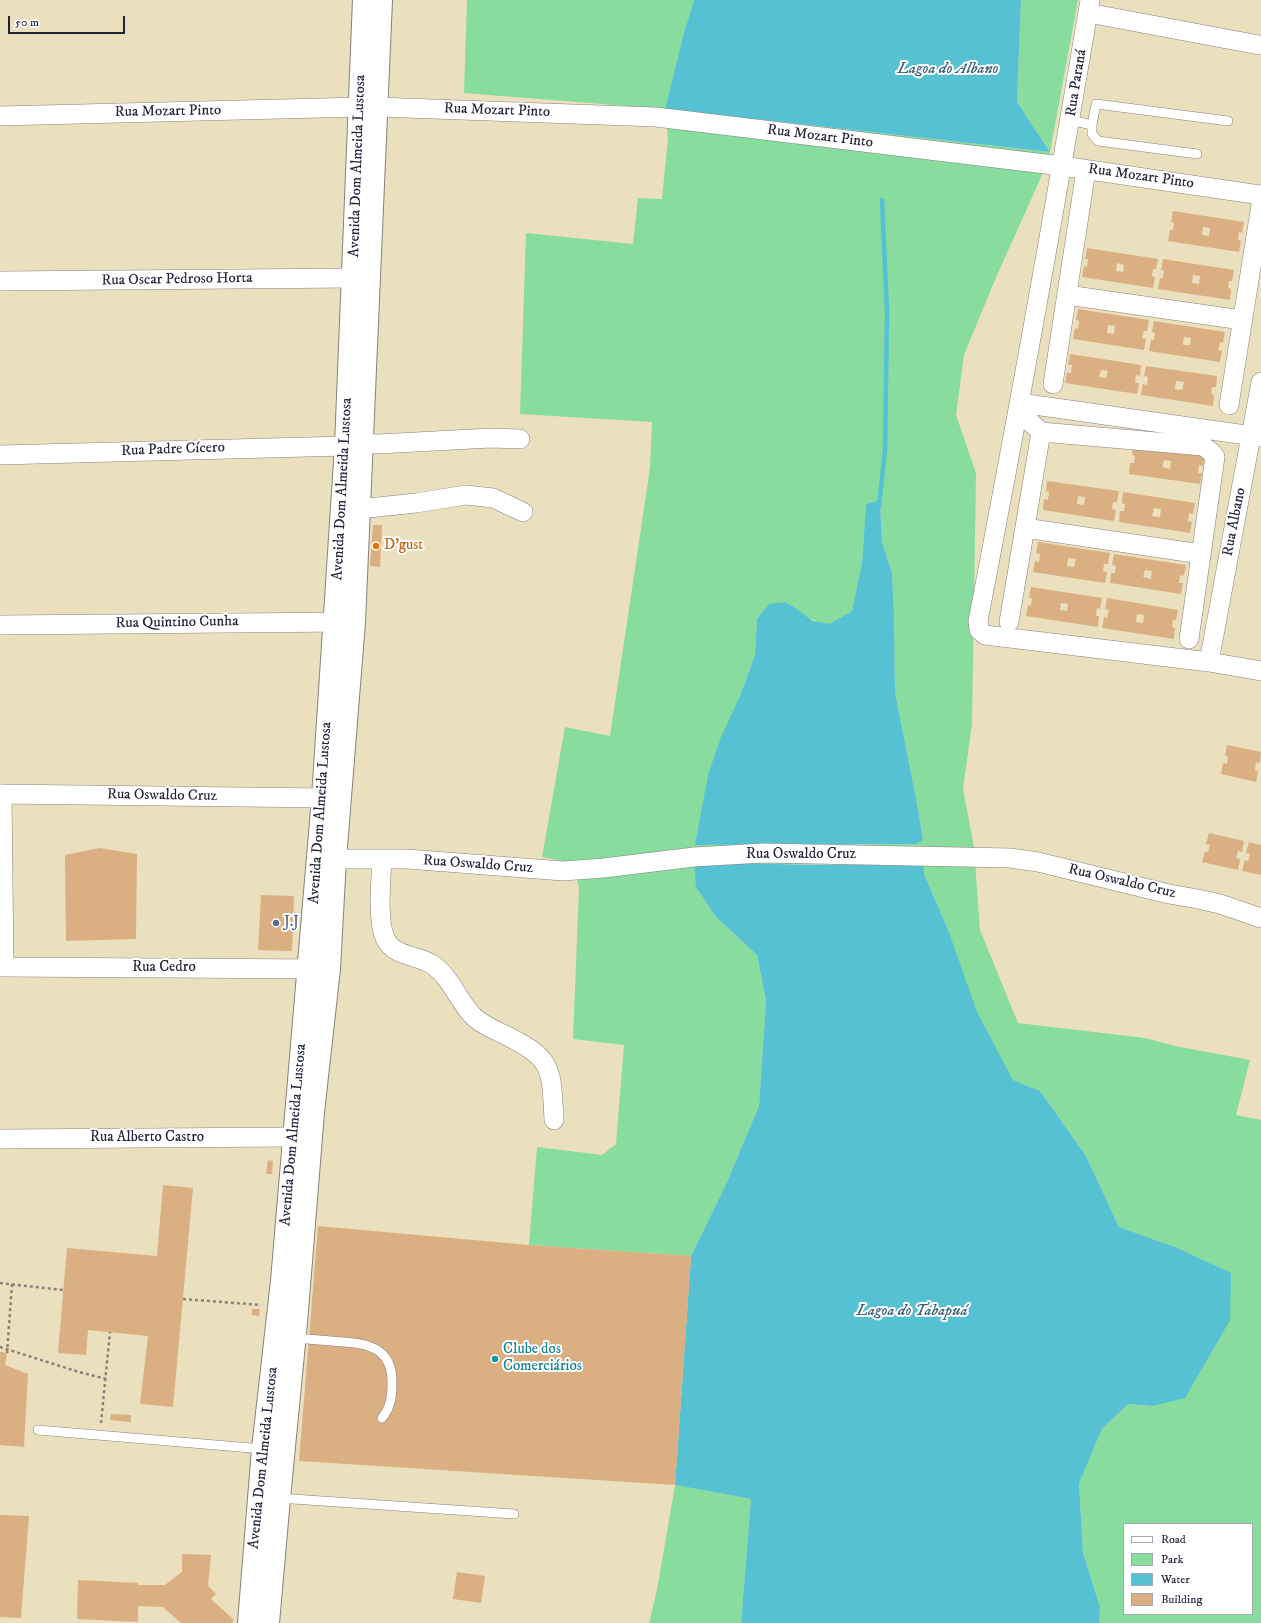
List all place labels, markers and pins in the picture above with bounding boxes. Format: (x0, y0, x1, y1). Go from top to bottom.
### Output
place label: D'gust (384, 537, 423, 555)
marker: D'gust (371, 541, 381, 551)
place label: J.J (284, 914, 299, 932)
marker: J.J (271, 918, 281, 928)
place label: Clube dos Comerciários (503, 1341, 582, 1376)
marker: Clube dos Comerciários (490, 1354, 500, 1364)

